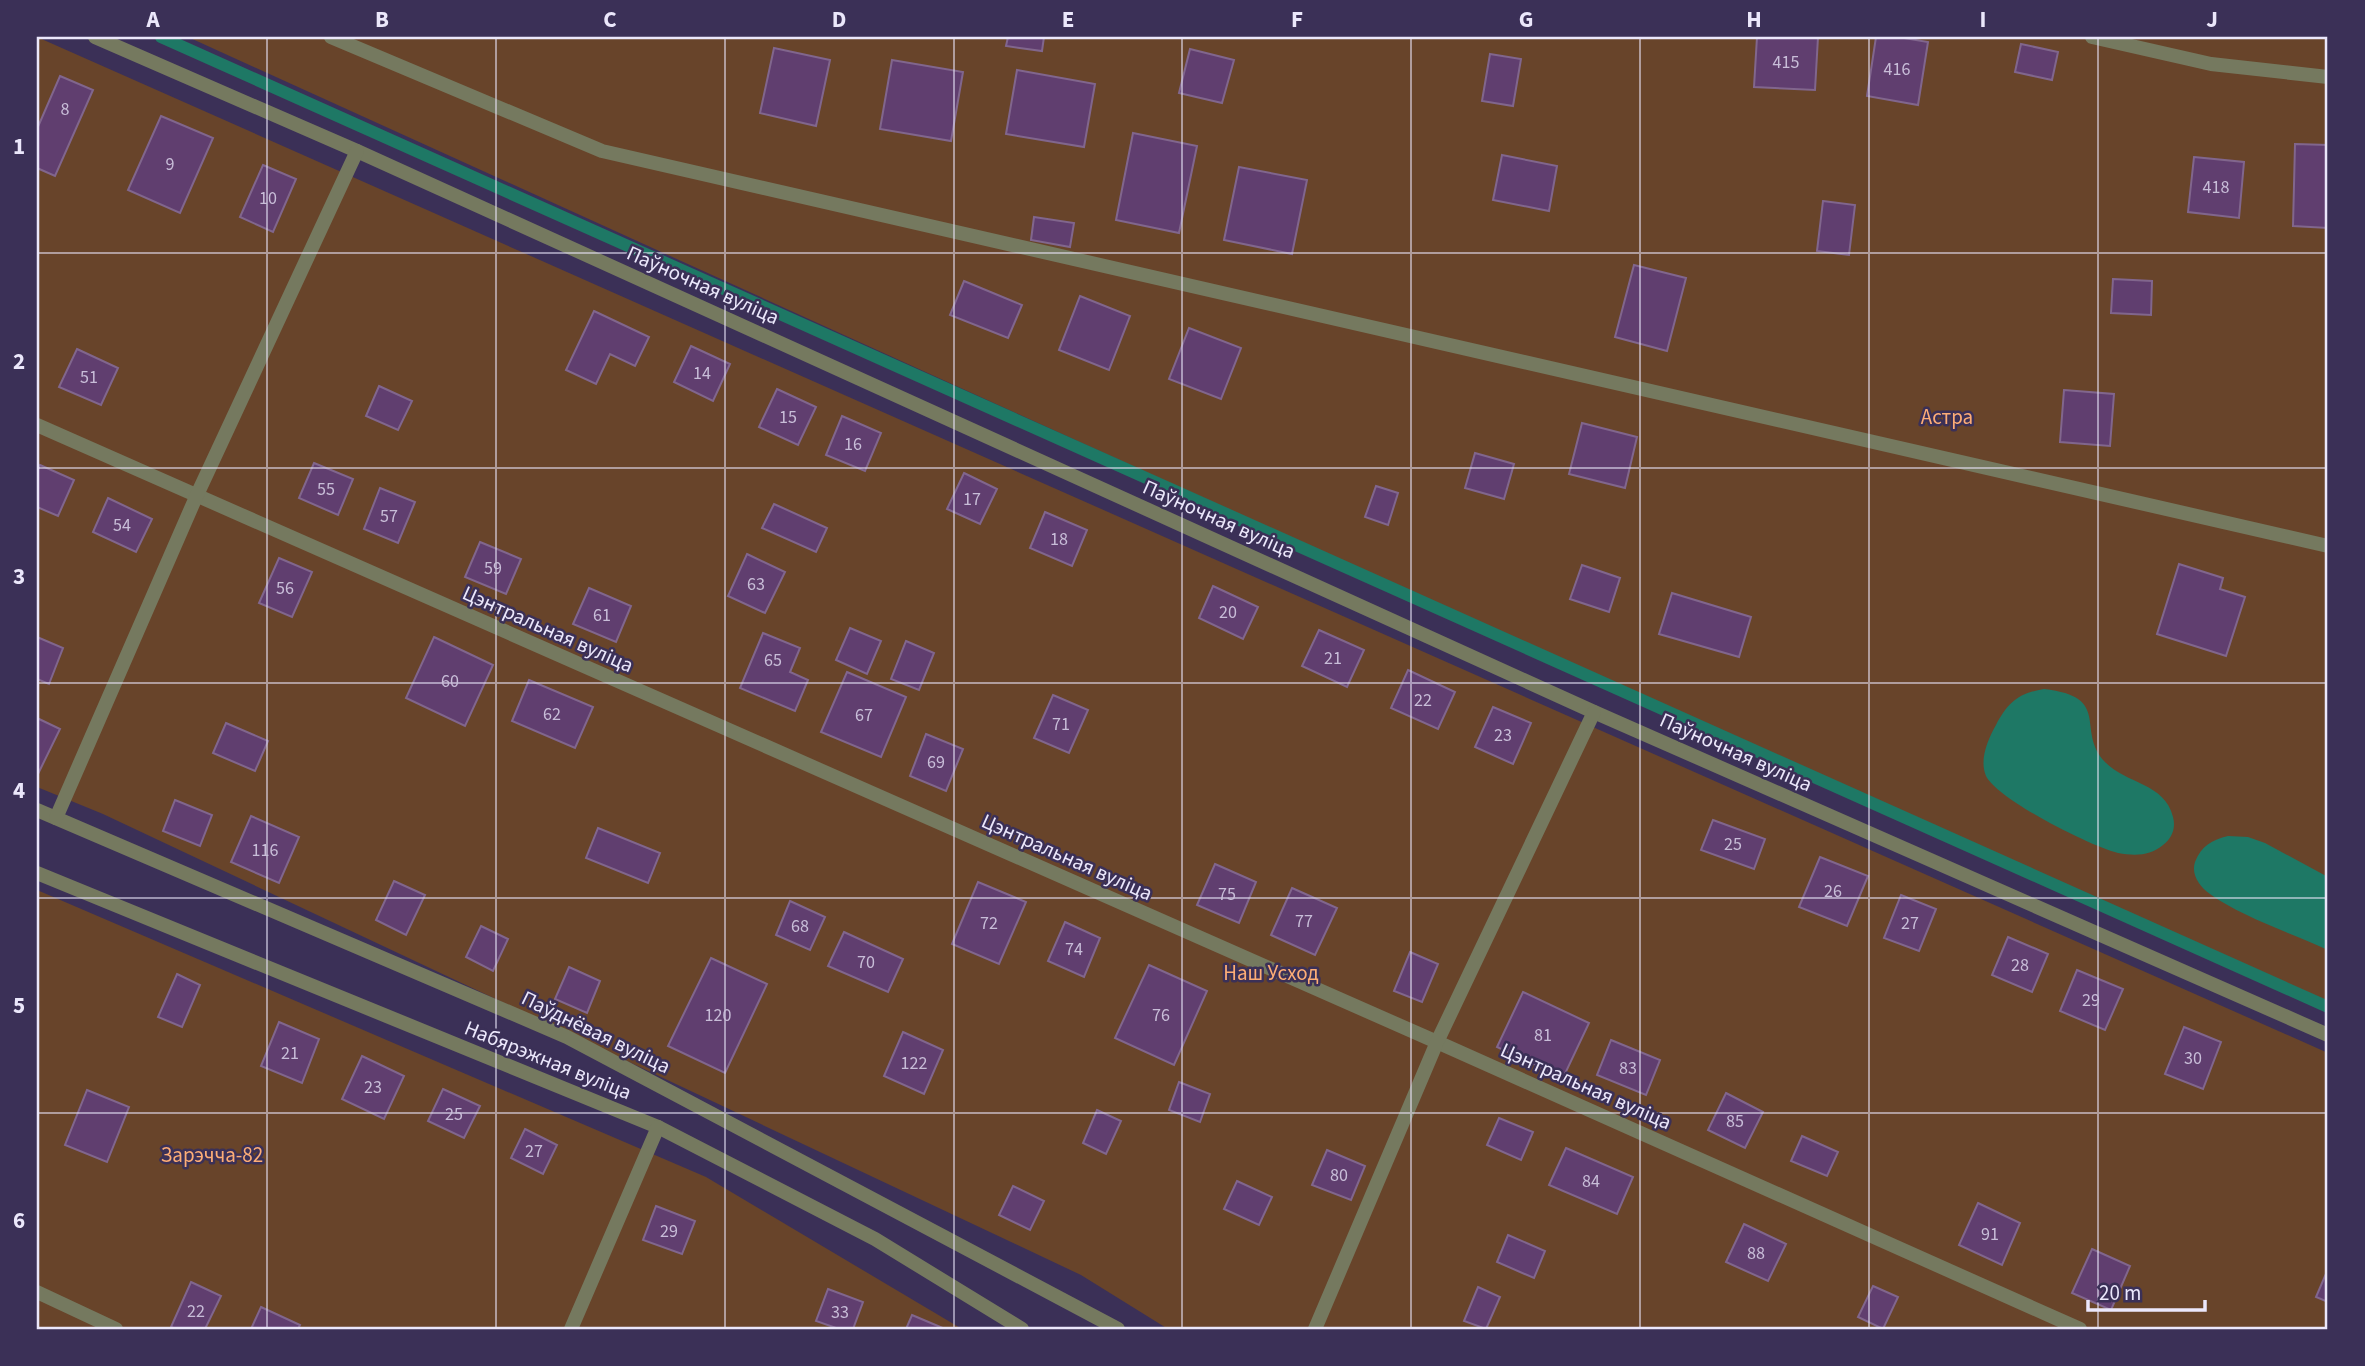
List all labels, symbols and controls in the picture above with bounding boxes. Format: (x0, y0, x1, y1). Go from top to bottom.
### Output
text: A (145, 3, 160, 36)
text: B (375, 3, 389, 36)
text: C (603, 3, 617, 36)
text: D (832, 3, 846, 36)
text: E (1062, 3, 1074, 36)
text: F (1291, 3, 1303, 36)
text: G (1519, 3, 1533, 36)
text: H (1746, 3, 1762, 36)
text: I (1980, 3, 1986, 36)
text: J (2206, 3, 2218, 36)
house number: 415 (1773, 50, 1799, 75)
house number: 416 (1884, 57, 1910, 82)
house number: 8 (61, 97, 70, 122)
text: 1 (13, 130, 25, 163)
house number: 9 (166, 152, 175, 177)
house number: 418 (2203, 175, 2229, 200)
house number: 10 (259, 186, 277, 211)
street label: Паўночная вуліца (622, 238, 784, 332)
text: 2 (13, 345, 25, 378)
house number: 14 (693, 361, 711, 386)
house number: 51 (80, 365, 98, 390)
park label: Астра (1921, 402, 1973, 432)
house number: 15 (779, 405, 797, 430)
house number: 16 (844, 432, 862, 457)
street label: Паўночная вуліца (1138, 472, 1300, 566)
house number: 55 (317, 477, 335, 502)
house number: 17 (963, 487, 981, 512)
house number: 57 (380, 504, 398, 529)
house number: 54 (113, 513, 131, 538)
house number: 18 (1050, 527, 1068, 552)
house number: 59 (484, 556, 502, 581)
text: 3 (13, 560, 25, 593)
house number: 63 (747, 572, 765, 597)
house number: 56 (276, 576, 294, 601)
street label: Цэнтральная вуліца (458, 578, 638, 680)
house number: 20 (1219, 600, 1237, 625)
house number: 61 (593, 603, 611, 628)
house number: 21 (1324, 646, 1342, 671)
house number: 65 (764, 648, 782, 673)
house number: 60 (441, 669, 459, 694)
house number: 22 (1414, 688, 1432, 713)
house number: 62 (543, 702, 561, 727)
house number: 67 (855, 703, 873, 728)
street label: Паўночная вуліца (1655, 705, 1817, 799)
house number: 71 (1052, 712, 1070, 737)
house number: 23 (1494, 723, 1512, 748)
house number: 69 (927, 750, 945, 775)
text: 4 (13, 774, 25, 807)
street label: Цэнтральная вуліца (977, 806, 1157, 908)
house number: 25 (1724, 832, 1742, 857)
house number: 116 (252, 838, 278, 863)
house number: 26 (1824, 879, 1842, 904)
house number: 75 (1218, 882, 1236, 907)
house number: 77 (1295, 909, 1313, 934)
house number: 72 (980, 911, 998, 936)
house number: 27 (1901, 911, 1919, 936)
house number: 68 (791, 914, 809, 939)
house number: 74 (1065, 937, 1083, 962)
house number: 70 (857, 950, 875, 975)
house number: 28 (2011, 953, 2029, 978)
park label: Наш Усход (1223, 958, 1319, 988)
street label: Паўднёвая вуліца (516, 983, 676, 1081)
house number: 29 (2082, 988, 2100, 1013)
text: 5 (13, 989, 25, 1022)
house number: 120 (705, 1003, 731, 1028)
house number: 76 (1152, 1003, 1170, 1028)
street label: Набярэжная вуліца (460, 1013, 636, 1107)
house number: 81 (1534, 1023, 1552, 1048)
street label: Цэнтральная вуліца (1496, 1035, 1676, 1137)
house number: 21 (281, 1041, 299, 1066)
house number: 30 (2184, 1046, 2202, 1071)
house number: 122 (901, 1051, 927, 1076)
house number: 83 (1619, 1056, 1637, 1081)
house number: 23 (364, 1075, 382, 1100)
house number: 25 (445, 1102, 463, 1127)
house number: 85 (1726, 1109, 1744, 1134)
house number: 27 (525, 1139, 543, 1164)
park label: Зарэчча-82 (161, 1140, 263, 1170)
house number: 80 (1330, 1163, 1348, 1188)
house number: 84 (1582, 1169, 1600, 1194)
text: 6 (13, 1204, 25, 1237)
house number: 29 (660, 1219, 678, 1244)
house number: 91 (1981, 1222, 1999, 1247)
house number: 88 (1747, 1241, 1765, 1266)
scale bar (2088, 1268, 2206, 1312)
text: 20 m (2099, 1278, 2141, 1308)
house number: 22 (187, 1299, 205, 1324)
house number: 33 (831, 1300, 849, 1325)

